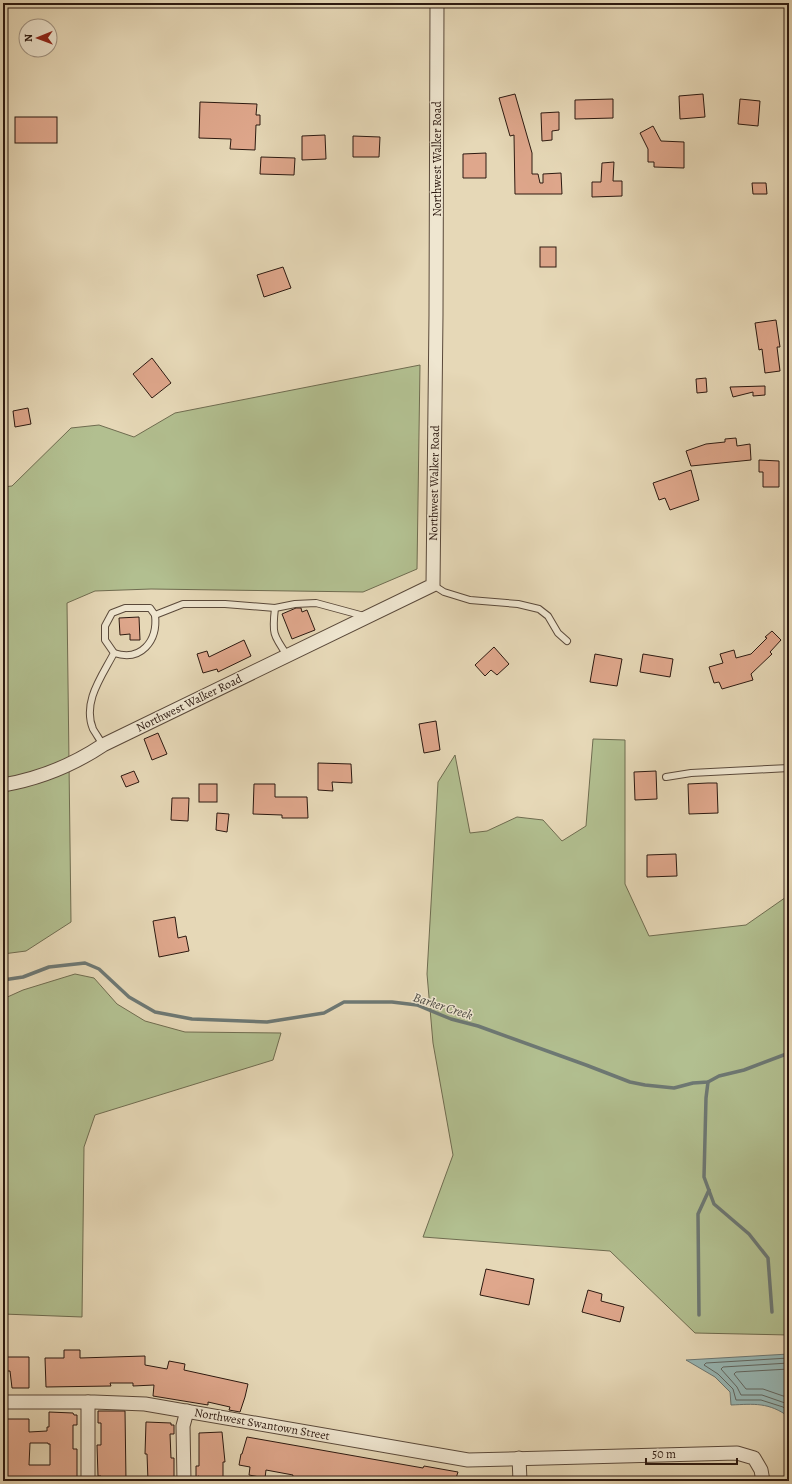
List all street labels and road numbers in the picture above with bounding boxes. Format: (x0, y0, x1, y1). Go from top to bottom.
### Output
street label: Northwest Walker Road (429, 101, 445, 217)
street label: Northwest Walker Road (425, 424, 443, 541)
street label: Northwest Walker Road (133, 670, 245, 736)
street label: Northwest Swantown Street (193, 1404, 331, 1444)

